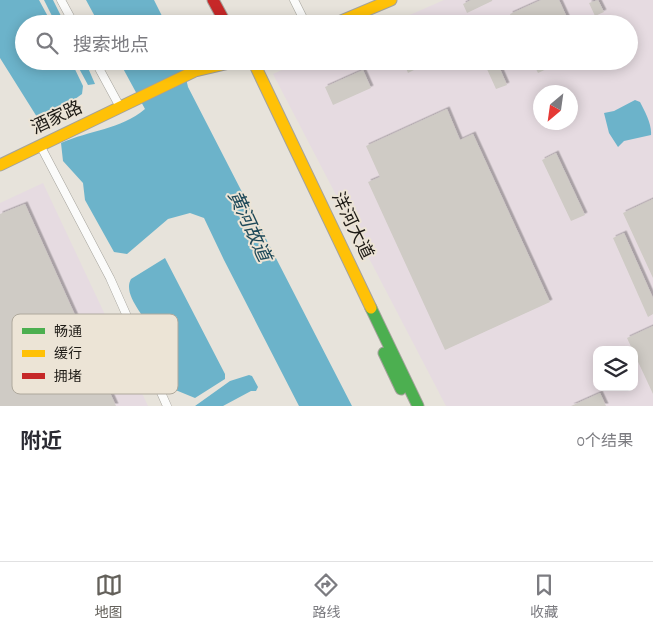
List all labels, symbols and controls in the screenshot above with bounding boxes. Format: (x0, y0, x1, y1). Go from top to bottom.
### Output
search box (15, 15, 638, 70)
icon: search (33, 29, 61, 57)
text: 搜索地点 (73, 36, 149, 55)
north arrow (533, 85, 578, 130)
street label: 酒家路 (28, 97, 85, 138)
water label: 黄河故道 (224, 187, 277, 267)
street label: 洋河大道 (328, 189, 378, 262)
legend (12, 314, 178, 394)
text: 畅通 (54, 324, 82, 339)
text: 缓行 (54, 346, 82, 361)
map controls (593, 346, 638, 391)
button: layers (593, 346, 638, 391)
text: 拥堵 (54, 369, 82, 384)
text: 附近 (20, 431, 62, 452)
text: 0个结果 (577, 433, 633, 449)
tab: 地图 (95, 571, 123, 622)
tab: 路线 (312, 571, 340, 622)
tab: 收藏 (530, 571, 558, 622)

